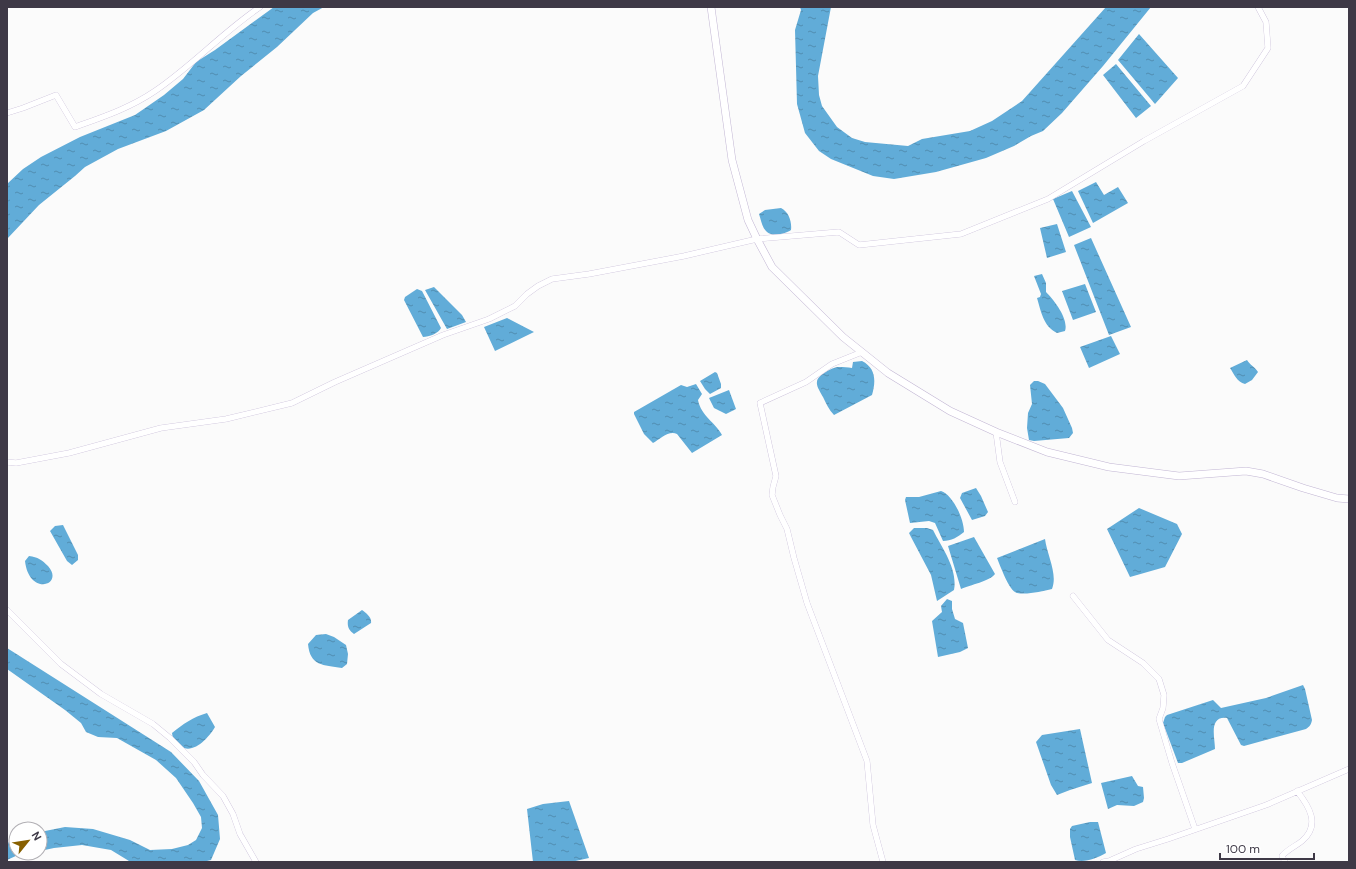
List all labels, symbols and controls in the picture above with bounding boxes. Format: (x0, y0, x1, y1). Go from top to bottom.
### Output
north arrow (8, 821, 48, 861)
text: N (29, 829, 45, 843)
scale bar (1220, 835, 1314, 861)
text: 100 m (1226, 841, 1260, 857)

